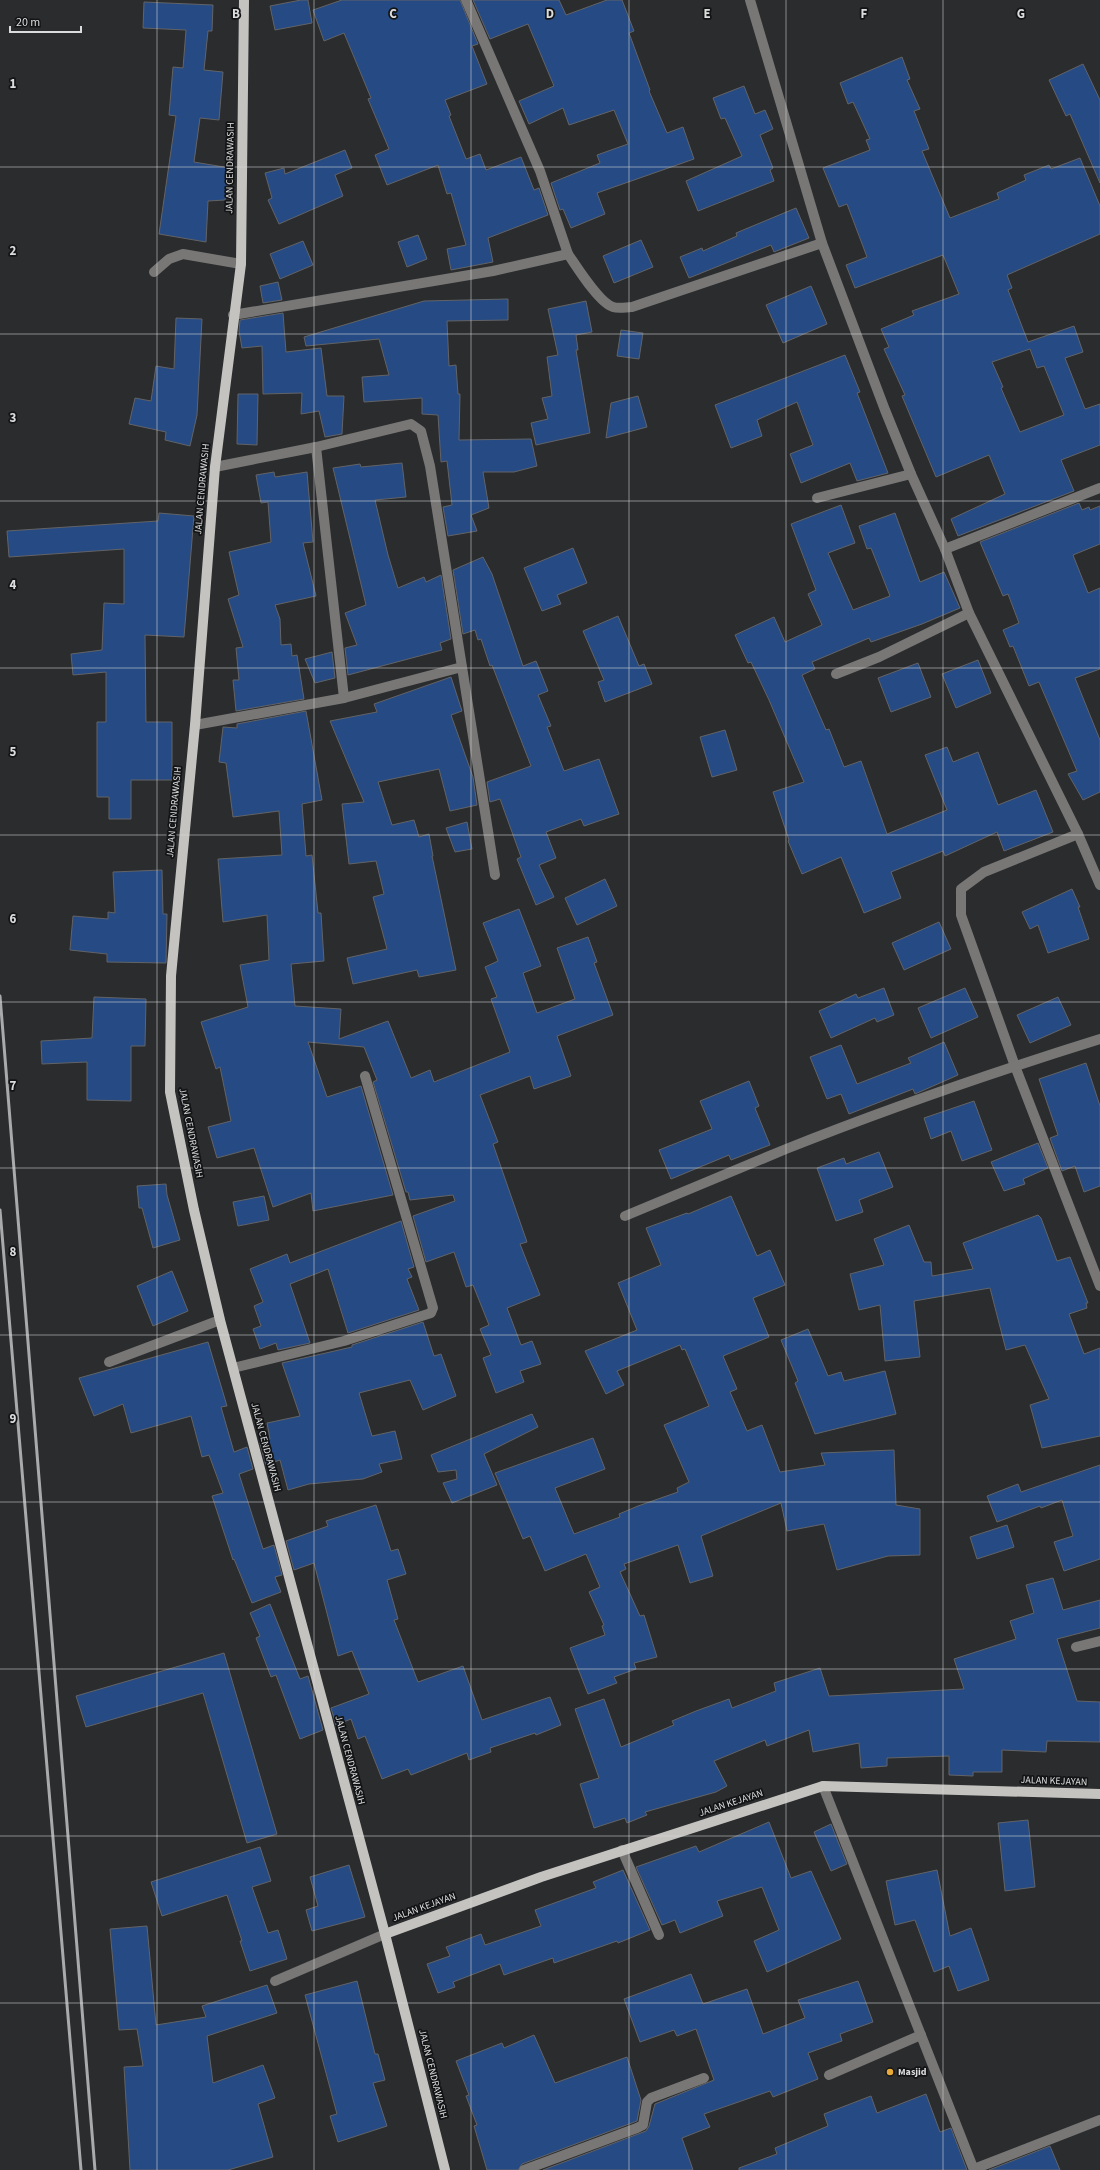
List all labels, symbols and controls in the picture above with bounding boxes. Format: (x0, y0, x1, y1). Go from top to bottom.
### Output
text: B (232, 5, 240, 23)
text: C (389, 5, 397, 23)
text: D (546, 5, 554, 23)
text: E (703, 5, 711, 23)
text: F (861, 5, 868, 23)
text: G (1017, 5, 1025, 23)
scale bar (10, 8, 81, 34)
text: 20 m (16, 14, 40, 31)
text: 1 (10, 75, 17, 93)
street label: JALAN CENDRAWASIH (222, 122, 238, 214)
text: 2 (10, 242, 17, 260)
text: 3 (10, 409, 17, 427)
street label: JALAN CENDRAWASIH (191, 443, 213, 535)
text: 4 (10, 576, 17, 594)
text: 5 (10, 743, 17, 761)
street label: JALAN CENDRAWASIH (163, 766, 185, 858)
text: 6 (10, 910, 17, 928)
text: 7 (10, 1077, 17, 1095)
street label: JALAN CENDRAWASIH (175, 1087, 207, 1179)
text: 8 (10, 1243, 17, 1261)
street label: JALAN CENDRAWASIH (247, 1401, 285, 1493)
text: 9 (10, 1410, 17, 1428)
street label: JALAN CENDRAWASIH (331, 1714, 369, 1806)
street label: JALAN KEJAYAN (1020, 1773, 1088, 1789)
street label: JALAN KEJAYAN (697, 1786, 765, 1820)
street label: JALAN KEJAYAN (390, 1889, 458, 1925)
street label: JALAN CENDRAWASIH (415, 2028, 451, 2120)
place label: Masjid (898, 2065, 927, 2079)
marker: Masjid (885, 2067, 895, 2077)

